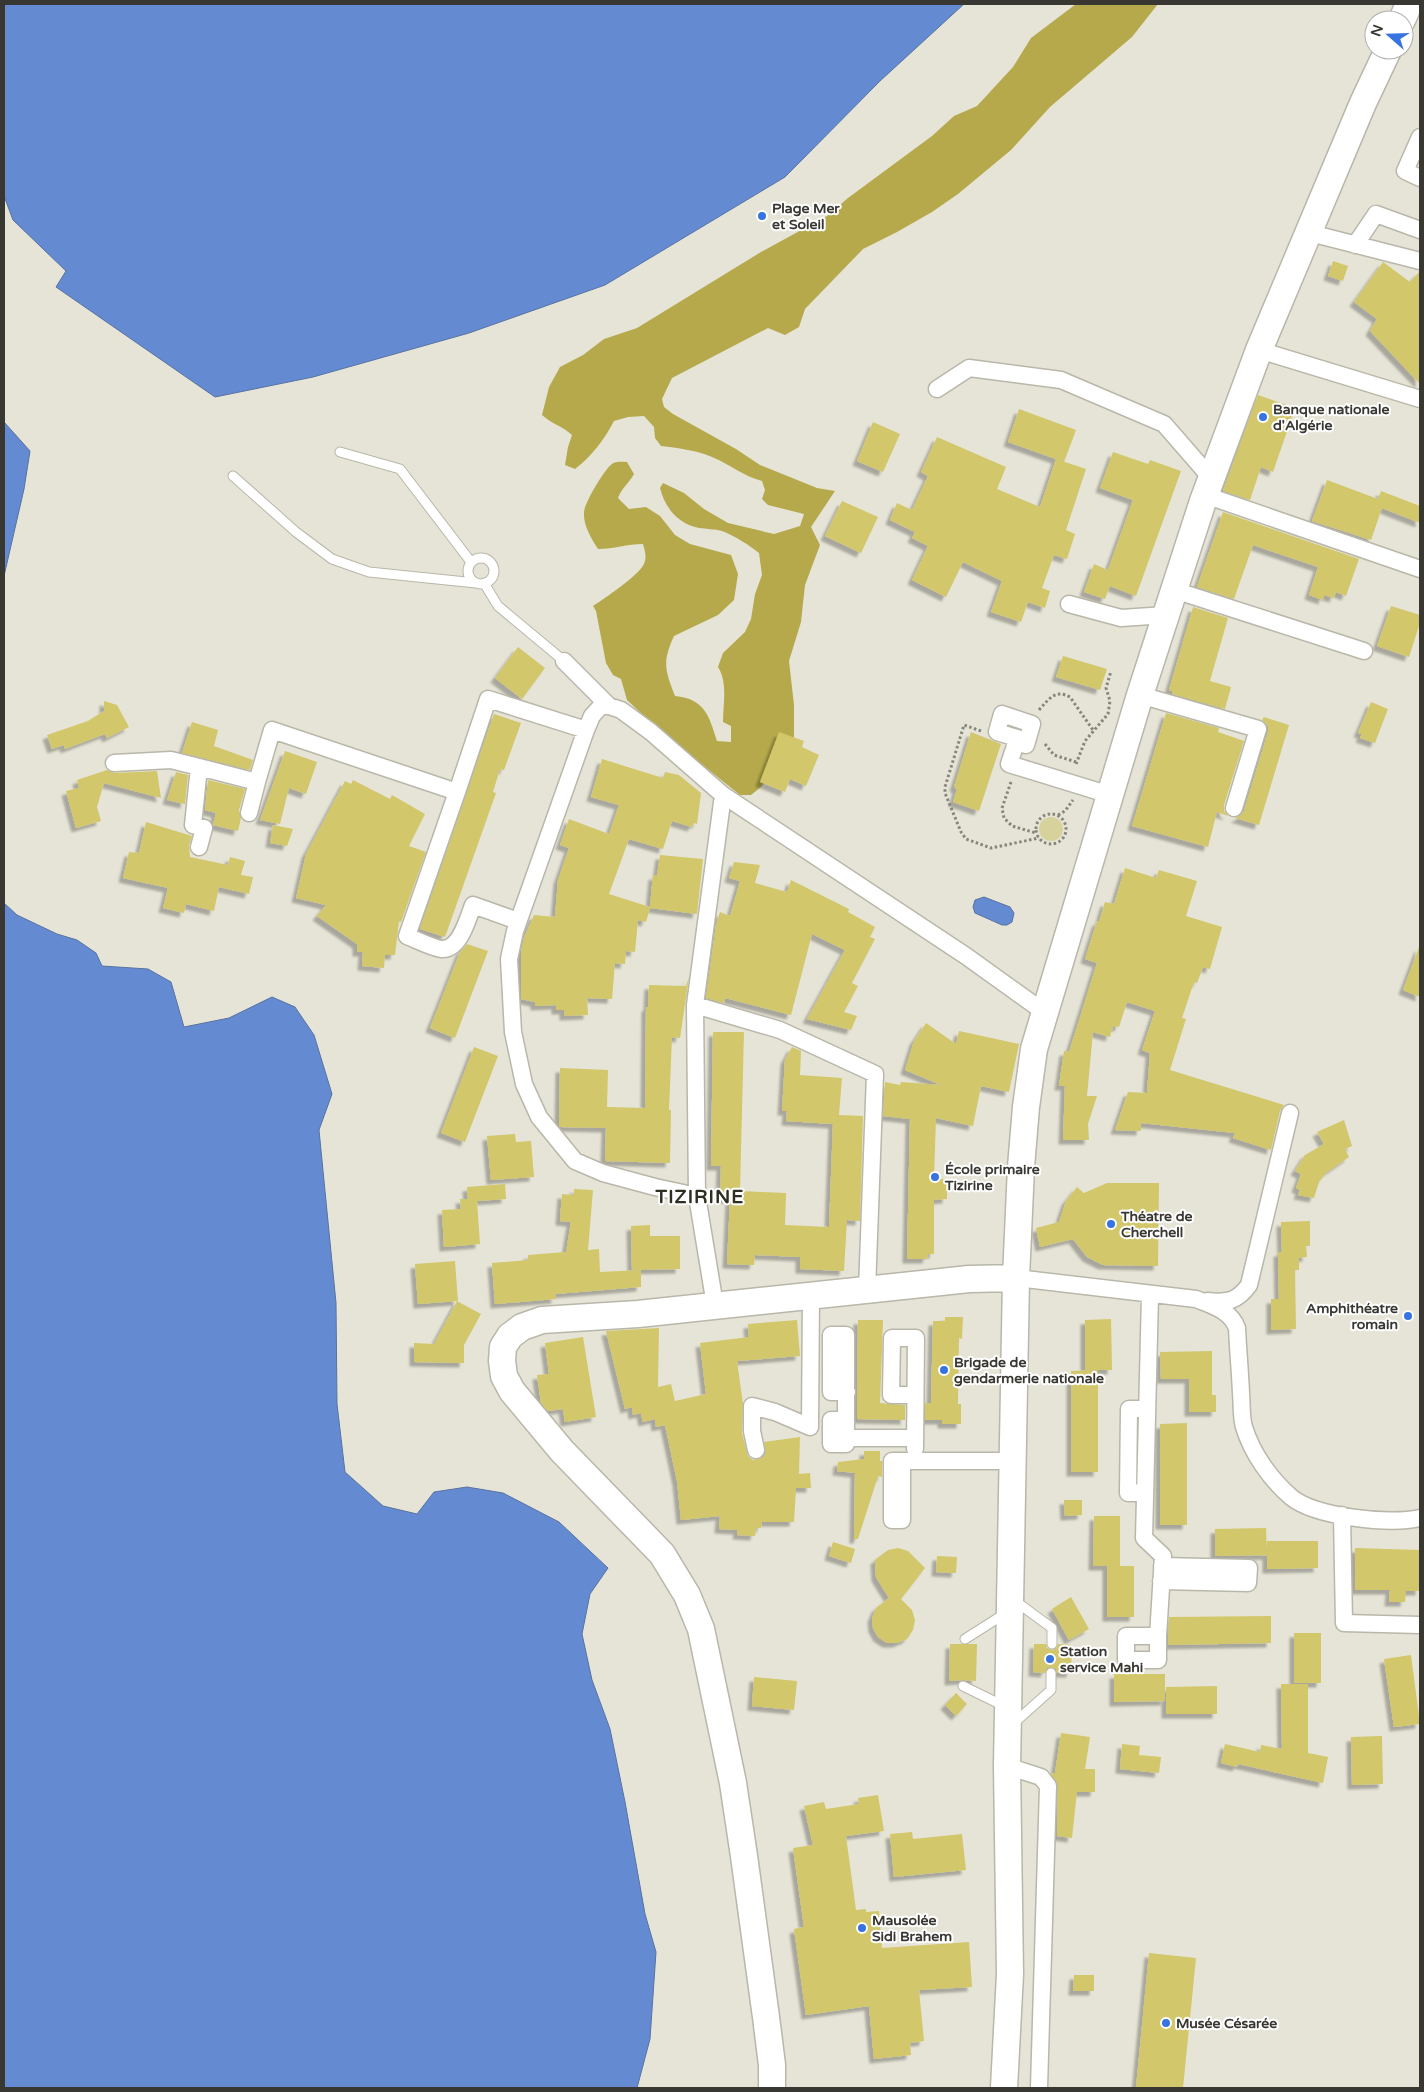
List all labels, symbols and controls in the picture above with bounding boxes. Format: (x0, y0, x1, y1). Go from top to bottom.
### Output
north arrow (1364, 10, 1414, 60)
text: N (1367, 23, 1387, 39)
place label: Plage Mer et Soleil (772, 200, 840, 233)
marker: Plage Mer et Soleil (756, 210, 768, 222)
place label: Banque nationale d'Algérie (1273, 401, 1389, 434)
marker: Banque nationale d'Algérie (1257, 411, 1269, 423)
place label: École primaire Tizirine (944, 1161, 1040, 1194)
marker: École primaire Tizirine (929, 1171, 941, 1183)
district label: TIZIRINE (655, 1186, 744, 1208)
place label: Théatre de Cherchell (1120, 1208, 1192, 1241)
marker: Théatre de Cherchell (1105, 1218, 1117, 1230)
place label: Amphithéatre romain (1306, 1300, 1398, 1333)
marker: Amphithéatre romain (1402, 1310, 1414, 1322)
place label: Brigade de gendarmerie nationale (954, 1354, 1104, 1387)
marker: Brigade de gendarmerie nationale (938, 1364, 950, 1376)
place label: Station service Mahi (1060, 1643, 1143, 1676)
marker: Station service Mahi (1044, 1653, 1056, 1665)
place label: Mausolée Sidi Brahem (872, 1912, 952, 1945)
marker: Mausolée Sidi Brahem (856, 1922, 868, 1934)
place label: Musée Césarée (1176, 2015, 1277, 2032)
marker: Musée Césarée (1160, 2017, 1172, 2029)

